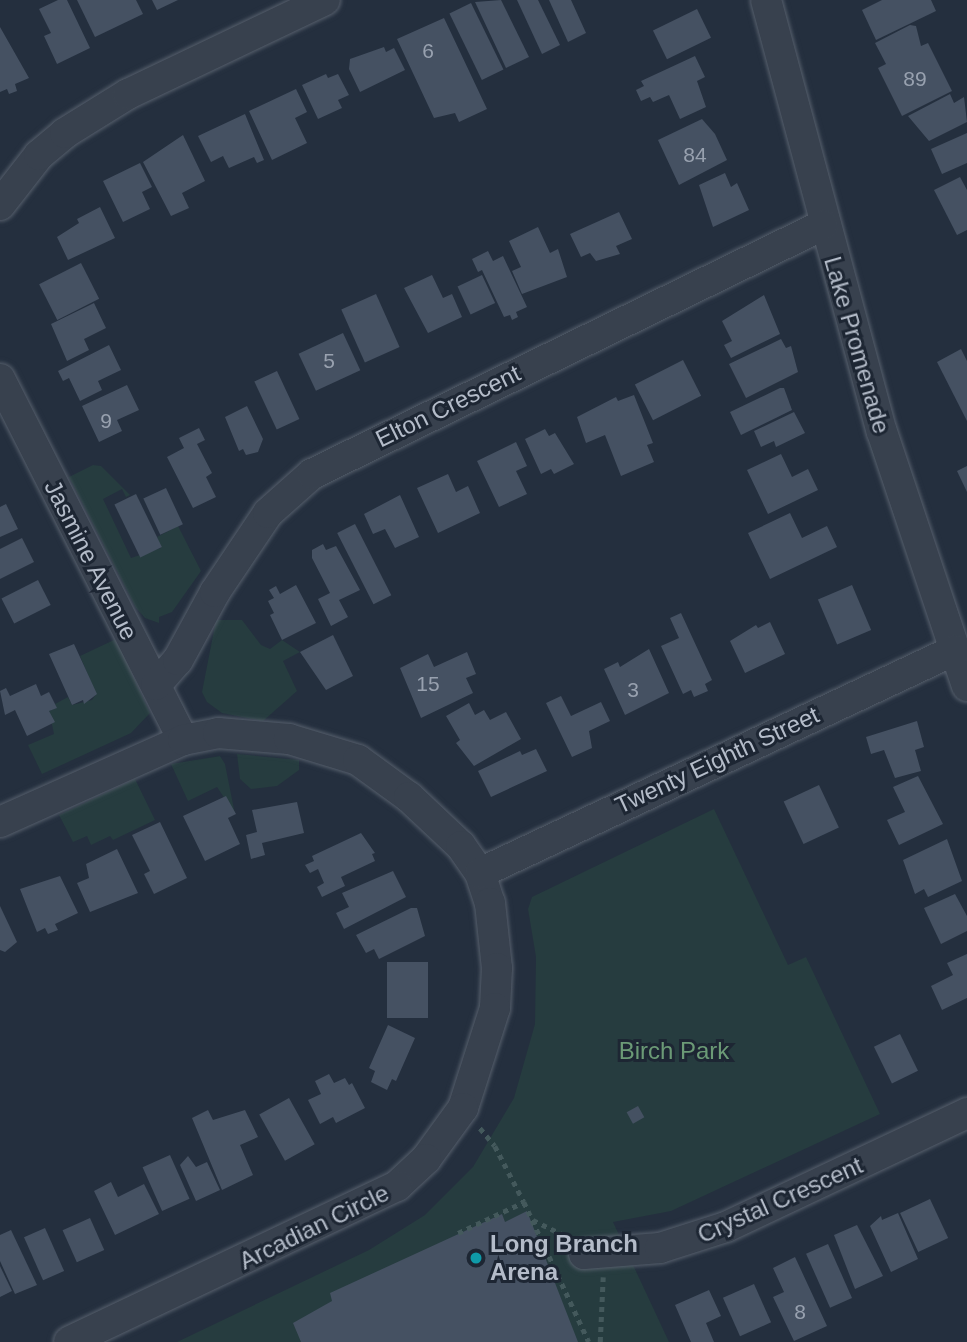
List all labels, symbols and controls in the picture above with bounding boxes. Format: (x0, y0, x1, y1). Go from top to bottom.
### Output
house number: 6 (422, 38, 434, 64)
house number: 89 (903, 66, 927, 92)
house number: 84 (683, 142, 707, 168)
street label: Lake Promenade (818, 253, 896, 437)
house number: 5 (323, 348, 335, 374)
street label: Elton Crescent (371, 359, 525, 453)
house number: 9 (100, 408, 112, 434)
street label: Jasmine Avenue (38, 475, 144, 645)
house number: 15 (416, 671, 440, 697)
house number: 3 (627, 677, 639, 703)
street label: Twenty Eighth Street (611, 700, 823, 820)
park label: Birch Park (619, 1037, 729, 1065)
street label: Crystal Crescent (693, 1151, 867, 1249)
street label: Arcadian Circle (235, 1178, 393, 1276)
place label: Long Branch Arena (490, 1230, 638, 1286)
marker: Long Branch Arena (468, 1250, 484, 1266)
house number: 8 (794, 1299, 806, 1325)

